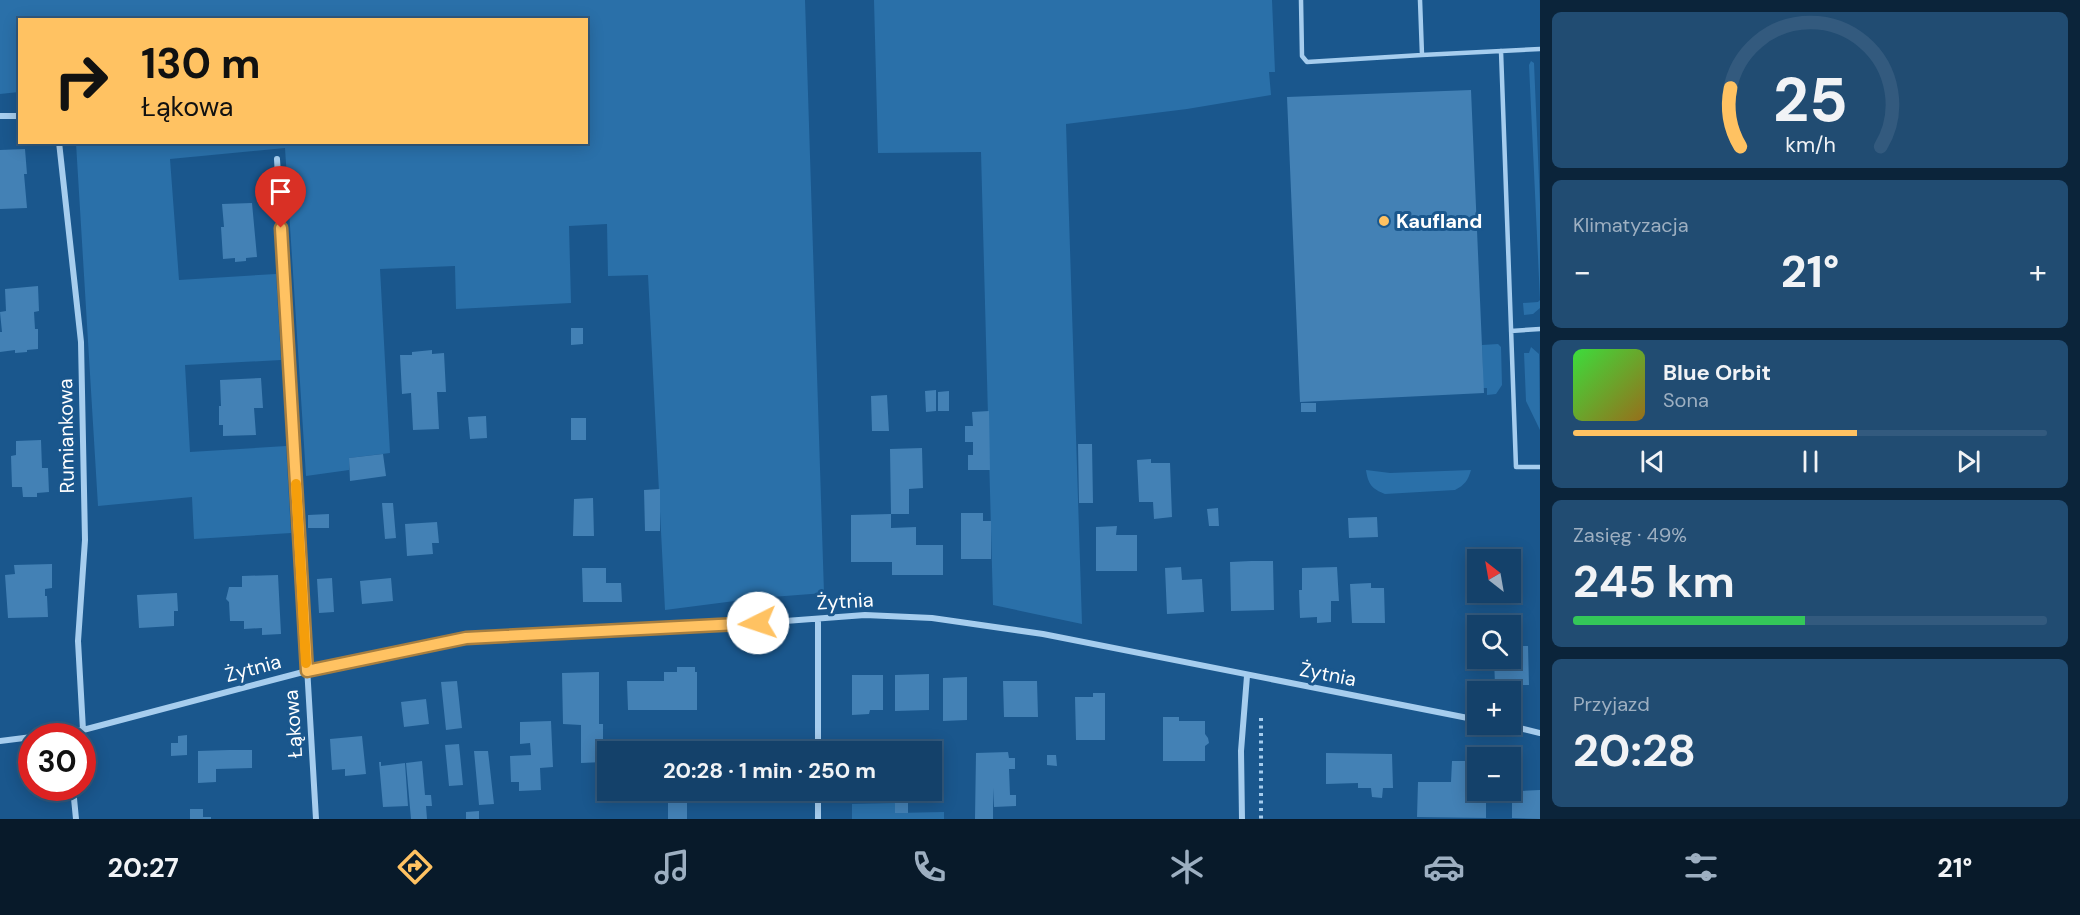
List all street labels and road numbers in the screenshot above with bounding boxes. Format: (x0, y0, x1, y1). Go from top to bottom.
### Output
street label: Rumiankowa (52, 378, 80, 494)
street label: Żytnia (816, 587, 874, 615)
street label: Żytnia (222, 648, 284, 688)
street label: Żytnia (1298, 656, 1358, 692)
street label: Łąkowa (278, 689, 308, 759)

